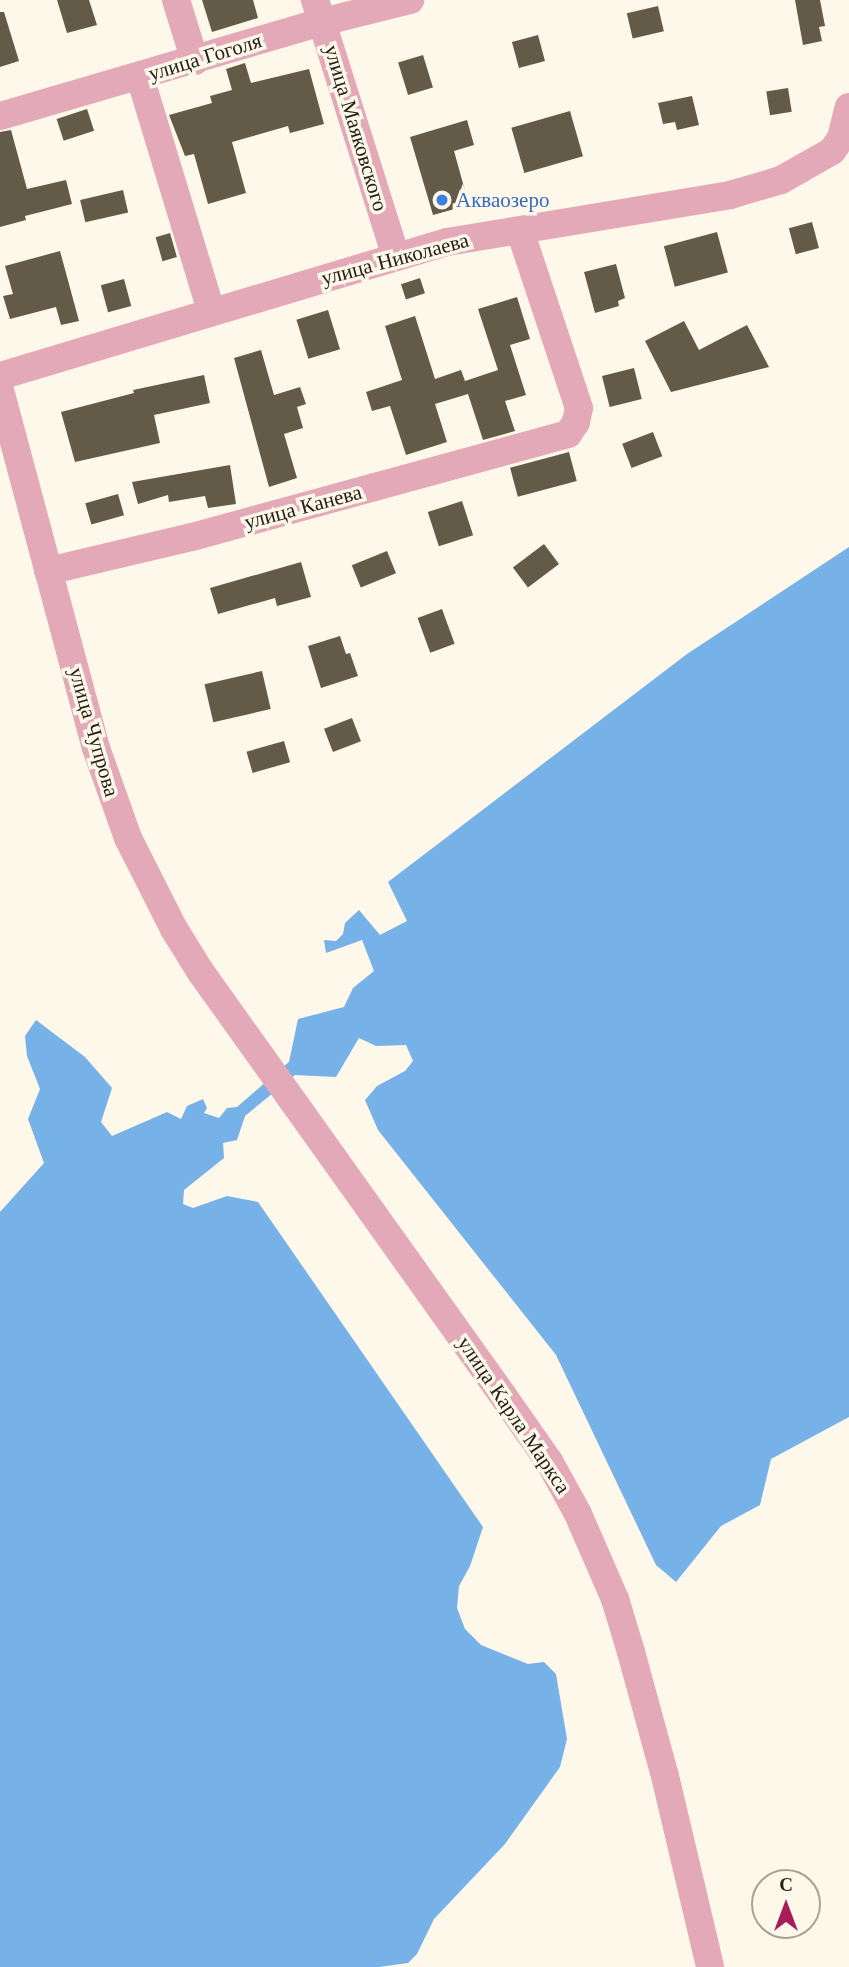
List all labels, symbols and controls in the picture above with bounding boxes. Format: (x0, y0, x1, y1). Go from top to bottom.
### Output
street label: улица Гоголя (145, 28, 265, 86)
street label: улица Маяковского (319, 42, 393, 214)
place label: Акваозеро (456, 187, 549, 213)
marker: Акваозеро (434, 192, 450, 208)
street label: улица Николаева (318, 227, 472, 291)
street label: улица Канева (242, 479, 364, 535)
street label: улица Чупрова (64, 664, 124, 800)
street label: улица Карла Маркса (452, 1332, 576, 1498)
north arrow (751, 1869, 821, 1939)
text: С (779, 1873, 793, 1896)

